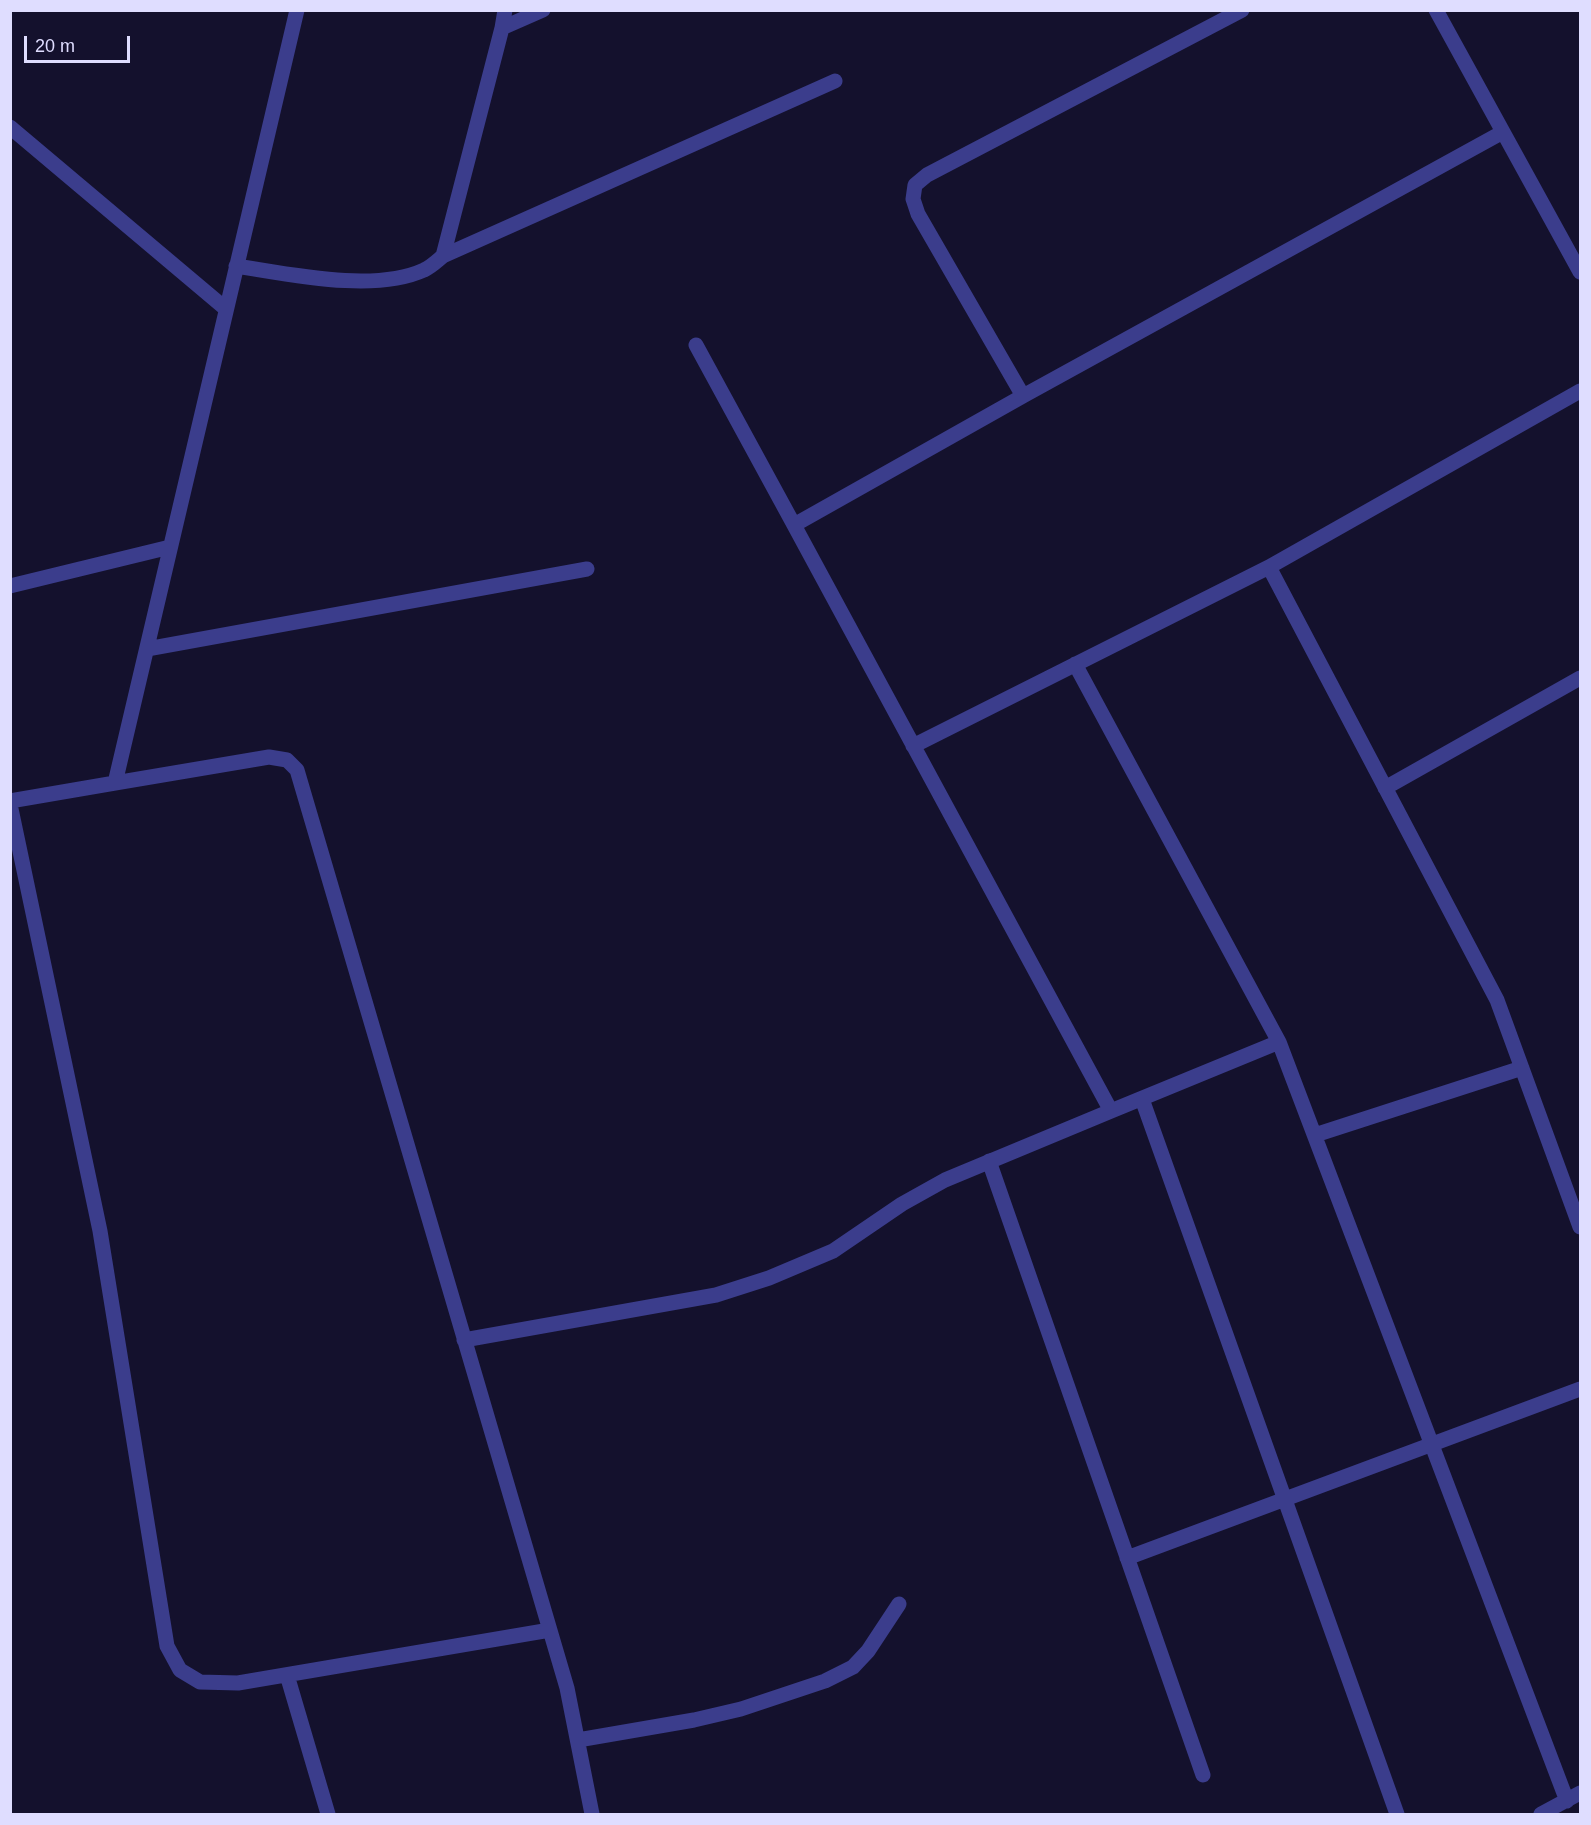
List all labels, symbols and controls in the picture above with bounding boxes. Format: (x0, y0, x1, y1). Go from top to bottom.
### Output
scale bar (27, 24, 134, 62)
text: 20 m (35, 36, 75, 56)

